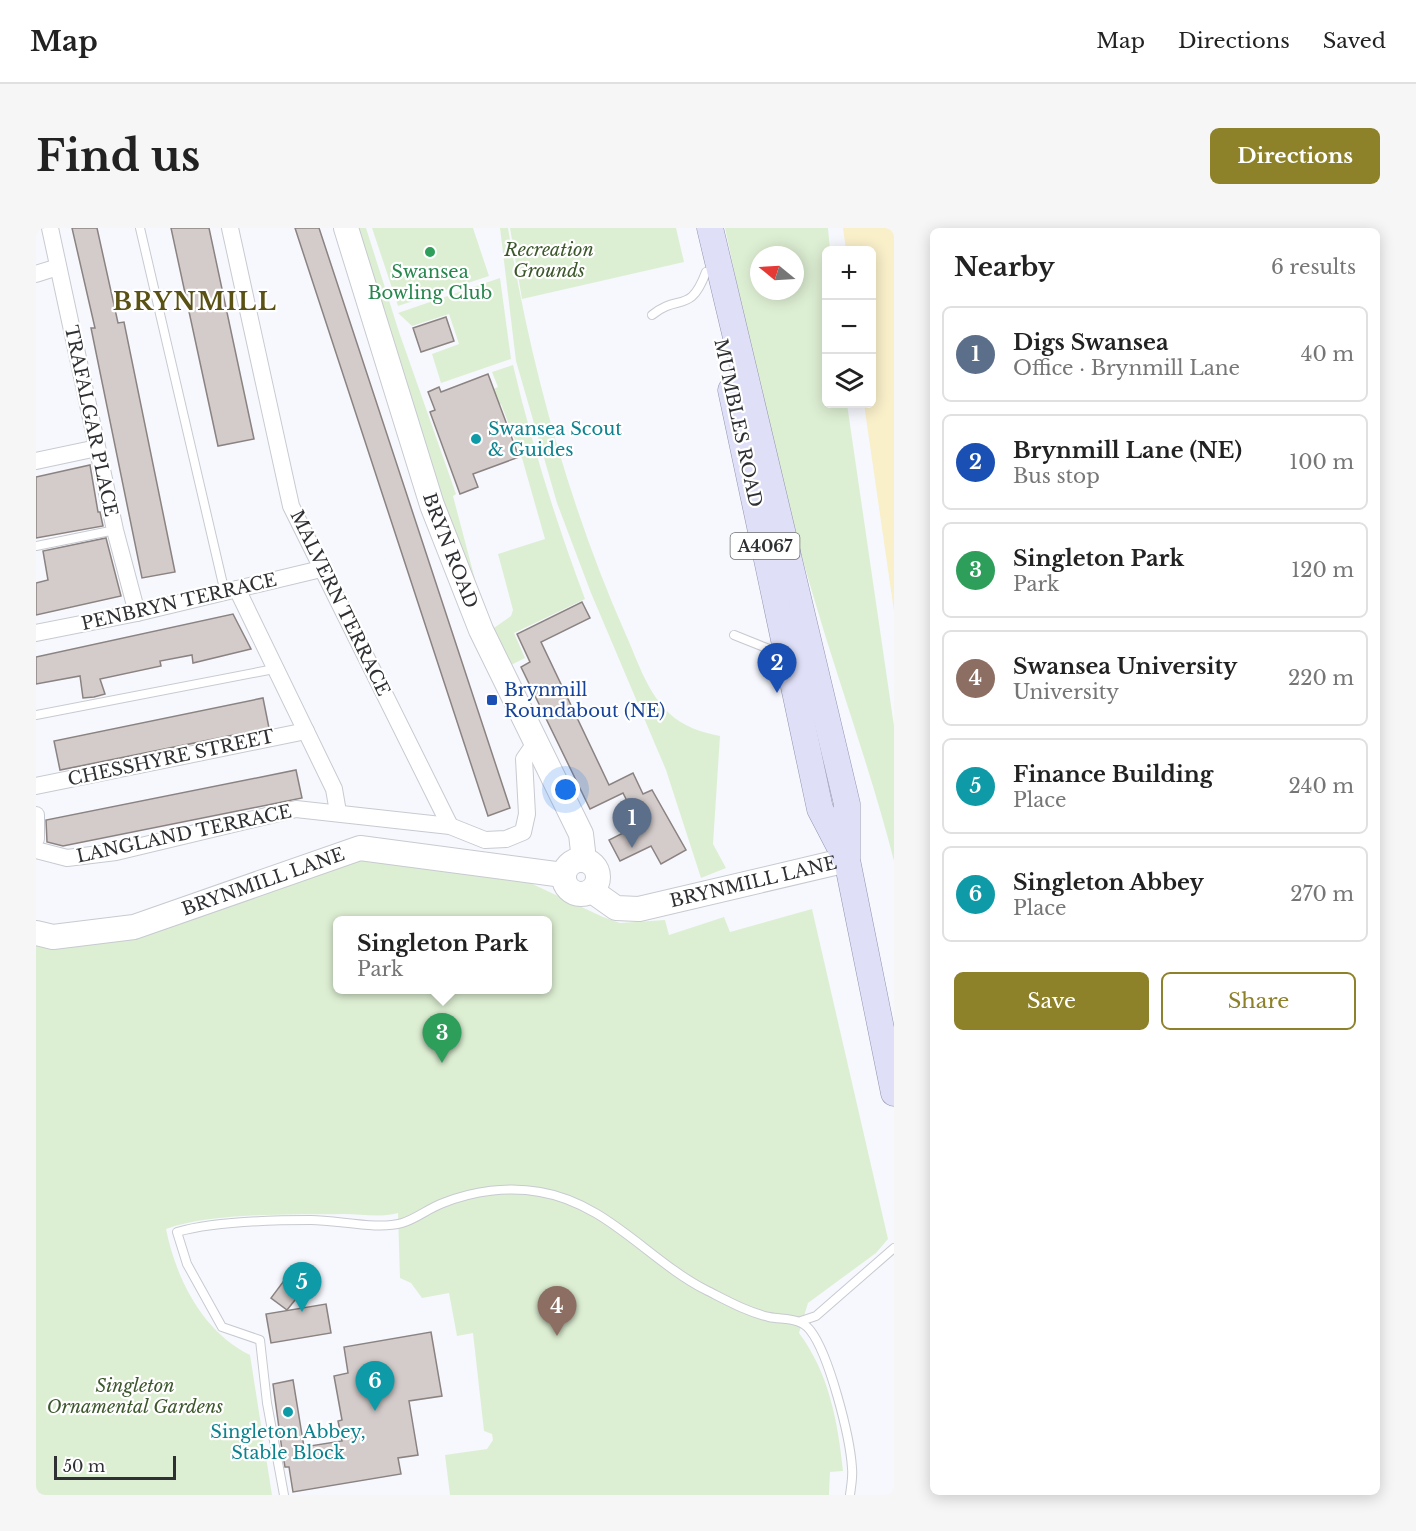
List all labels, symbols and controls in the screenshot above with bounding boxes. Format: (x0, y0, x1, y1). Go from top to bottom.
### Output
text: Map (30, 24, 98, 59)
text: Map (1096, 28, 1145, 54)
text: Directions (1178, 28, 1290, 54)
text: Saved (1323, 28, 1386, 54)
button: Directions (1210, 128, 1380, 184)
text: Find us (36, 130, 200, 182)
park label: Recreation Grounds (503, 239, 594, 282)
marker: Swansea Bowling Club (423, 245, 437, 259)
north arrow (750, 246, 804, 300)
map controls (822, 246, 876, 408)
button: + (822, 246, 876, 300)
text: Nearby (954, 251, 1055, 283)
text: 6 results (1271, 255, 1356, 279)
place label: Swansea Bowling Club (368, 261, 492, 304)
district label: BRYNMILL (113, 287, 277, 316)
button: − (822, 300, 876, 354)
street label: TRAFALGAR PLACE (60, 323, 122, 519)
text: Digs Swansea (1013, 329, 1169, 356)
street label: MUMBLES ROAD (709, 337, 767, 509)
text: 1 (971, 342, 980, 366)
text: 40 m (1301, 342, 1354, 366)
button: layers (822, 354, 876, 408)
text: Office · Brynmill Lane (1013, 356, 1240, 380)
place label: Swansea Scout & Guides (488, 418, 622, 461)
marker: Swansea Scout & Guides (469, 432, 483, 446)
text: Brynmill Lane (NE) (1013, 437, 1242, 464)
text: 2 (969, 450, 982, 474)
text: 100 m (1289, 450, 1354, 474)
text: Bus stop (1013, 464, 1100, 488)
street label: BRYN ROAD (418, 490, 482, 611)
street label: MALVERN TERRACE (285, 506, 395, 700)
road number: A4067 (730, 533, 800, 559)
text: Singleton Park (1013, 545, 1184, 572)
text: 3 (969, 558, 982, 582)
text: 120 m (1291, 558, 1354, 582)
street label: PENBRYN TERRACE (79, 569, 279, 635)
text: Park (1013, 572, 1059, 596)
pin: 2 (758, 644, 796, 693)
text: Swansea University (1013, 653, 1237, 680)
text: 4 (969, 666, 982, 690)
text: 220 m (1288, 666, 1354, 690)
place label: Brynmill Roundabout (NE) (504, 679, 665, 722)
text: University (1013, 680, 1119, 704)
marker: Brynmill Roundabout (NE) (485, 693, 499, 707)
street label: CHESSHYRE STREET (66, 725, 277, 791)
text: Finance Building (1013, 761, 1213, 788)
text: 5 (970, 774, 981, 798)
text: 240 m (1289, 774, 1354, 798)
your location (551, 775, 580, 804)
text: Place (1013, 788, 1067, 812)
pin: 1 (612, 798, 652, 848)
street label: LANGLAND TERRACE (74, 800, 294, 868)
street label: BRYNMILL LANE (179, 843, 348, 920)
street label: BRYNMILL LANE (668, 852, 839, 912)
text: Singleton Abbey (1013, 869, 1204, 896)
text: 6 (969, 882, 982, 906)
text: 270 m (1290, 882, 1354, 906)
text: Place (1013, 896, 1067, 920)
popup (333, 916, 552, 994)
text: Singleton Park (357, 930, 528, 957)
text: Park (357, 957, 403, 981)
button: Save (954, 972, 1149, 1030)
button: Share (1161, 972, 1356, 1030)
pin: 3 (422, 1014, 462, 1063)
pin: 5 (282, 1262, 322, 1312)
pin: 4 (538, 1286, 576, 1336)
pin: 6 (356, 1362, 394, 1411)
park label: Singleton Ornamental Gardens (47, 1375, 223, 1418)
marker: Singleton Abbey, Stable Block (281, 1405, 295, 1419)
place label: Singleton Abbey, Stable Block (210, 1421, 366, 1464)
scale bar (54, 1453, 176, 1480)
text: 50 m (63, 1456, 105, 1476)

